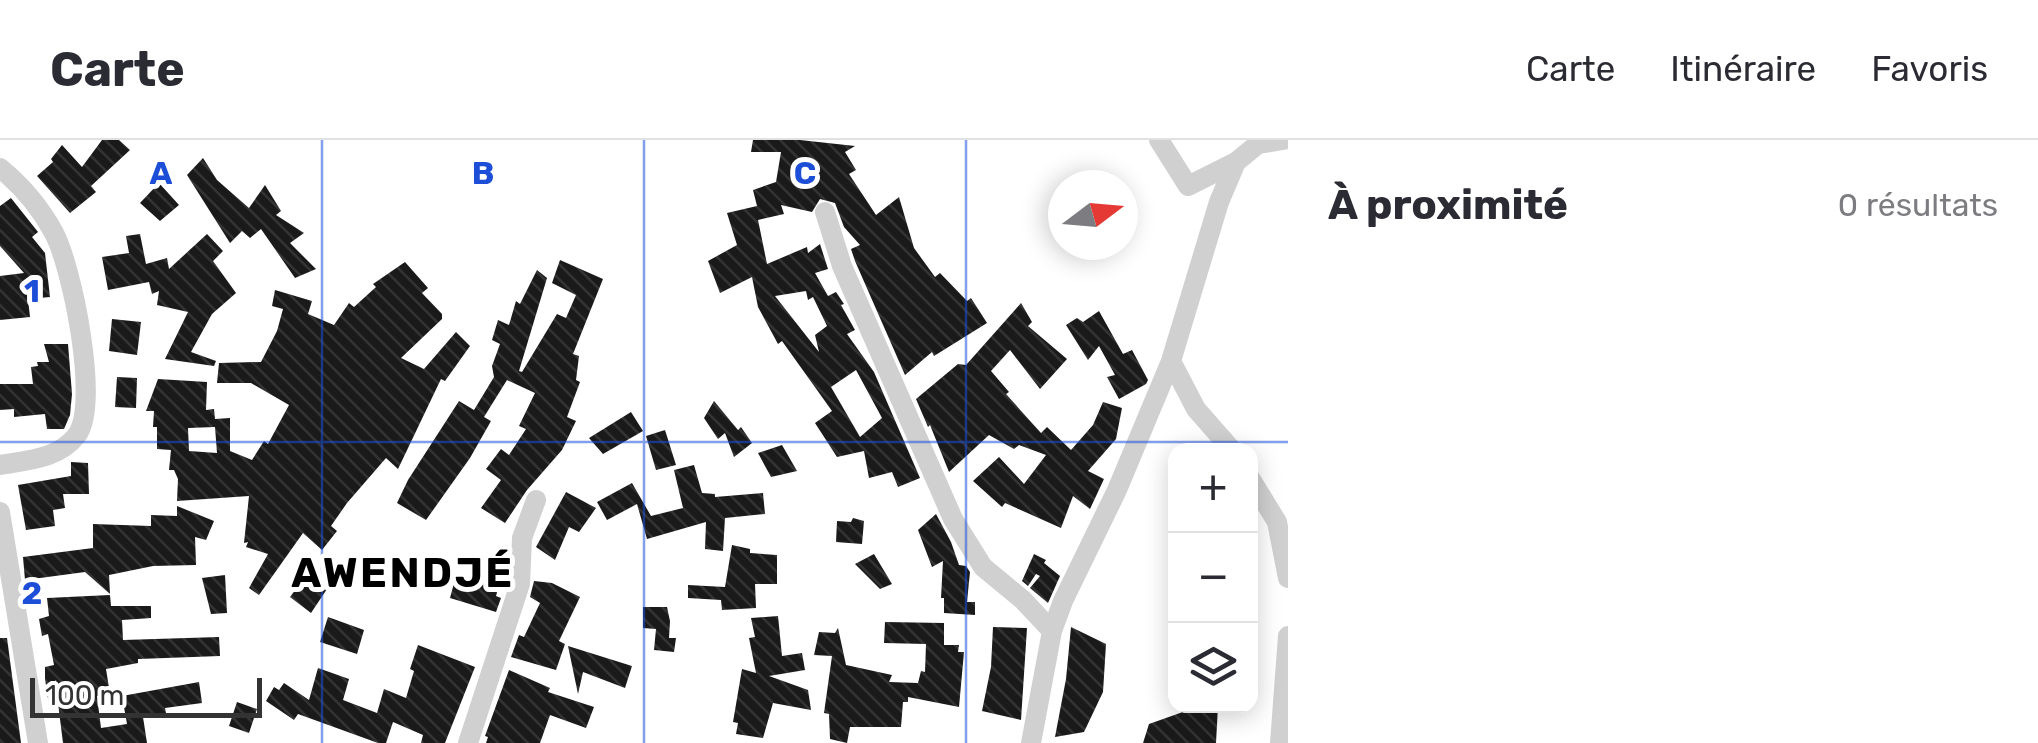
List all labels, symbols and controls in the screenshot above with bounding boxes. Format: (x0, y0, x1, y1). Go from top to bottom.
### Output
text: Carte (50, 41, 185, 98)
text: Carte (1526, 48, 1615, 90)
text: Itinéraire (1670, 48, 1816, 90)
text: Favoris (1871, 48, 1988, 90)
text: A (150, 154, 173, 192)
text: B (472, 154, 494, 192)
text: C (794, 154, 816, 192)
north arrow (1048, 170, 1138, 260)
text: À proximité (1328, 180, 1568, 230)
text: 0 résultats (1838, 186, 1998, 224)
text: 1 (24, 272, 40, 310)
map controls (1168, 443, 1258, 713)
button: + (1168, 443, 1258, 533)
button: − (1168, 533, 1258, 623)
district label: AWENDJÉ (291, 548, 515, 598)
text: 2 (22, 574, 42, 612)
button: layers (1168, 623, 1258, 713)
scale bar (30, 673, 262, 718)
text: 100 m (45, 679, 124, 712)

